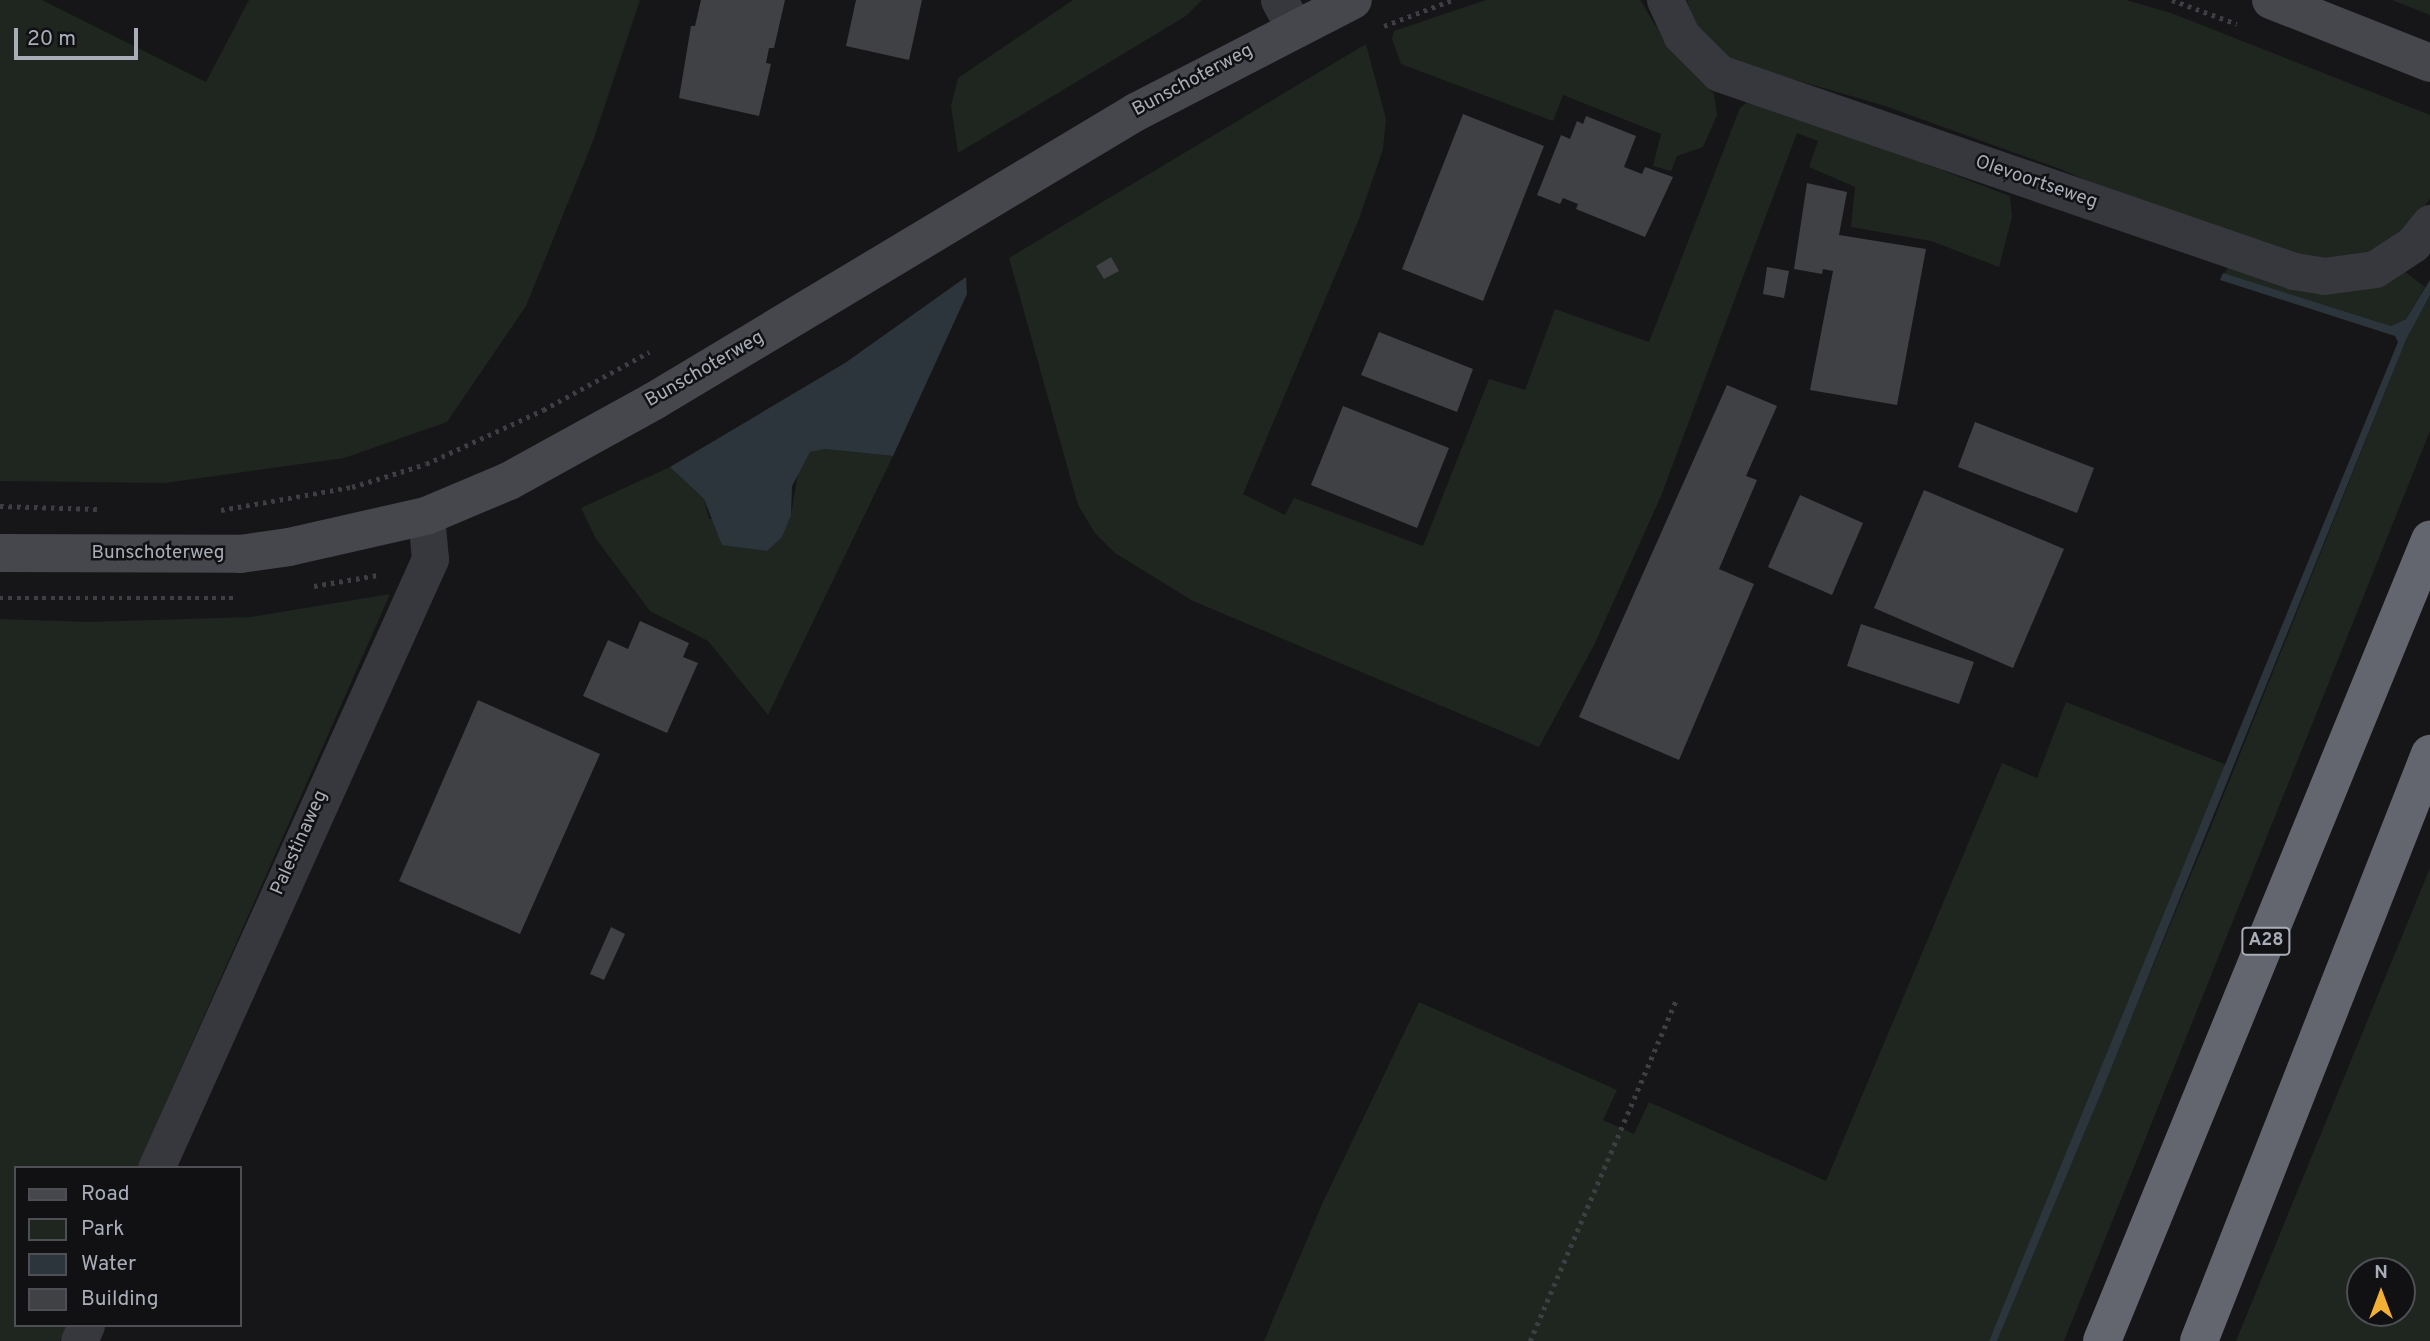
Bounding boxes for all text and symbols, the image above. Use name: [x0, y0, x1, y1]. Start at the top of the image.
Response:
scale bar: [18, 14, 142, 58]
text: 20 m: [27, 26, 76, 53]
street label: Bunschoterweg: [1129, 40, 1257, 122]
street label: Olevoortseweg: [1972, 151, 2100, 215]
street label: Bunschoterweg: [642, 327, 768, 413]
street label: Bunschoterweg: [91, 543, 225, 565]
street label: Palestinaweg: [267, 787, 333, 899]
road number: A28: [2240, 926, 2292, 956]
legend: [14, 1166, 242, 1327]
text: Road: [81, 1181, 130, 1208]
text: Park: [81, 1216, 124, 1243]
text: Water: [81, 1251, 136, 1278]
north arrow: [2346, 1257, 2416, 1327]
text: N: [2374, 1261, 2388, 1285]
text: Building: [81, 1286, 159, 1313]

